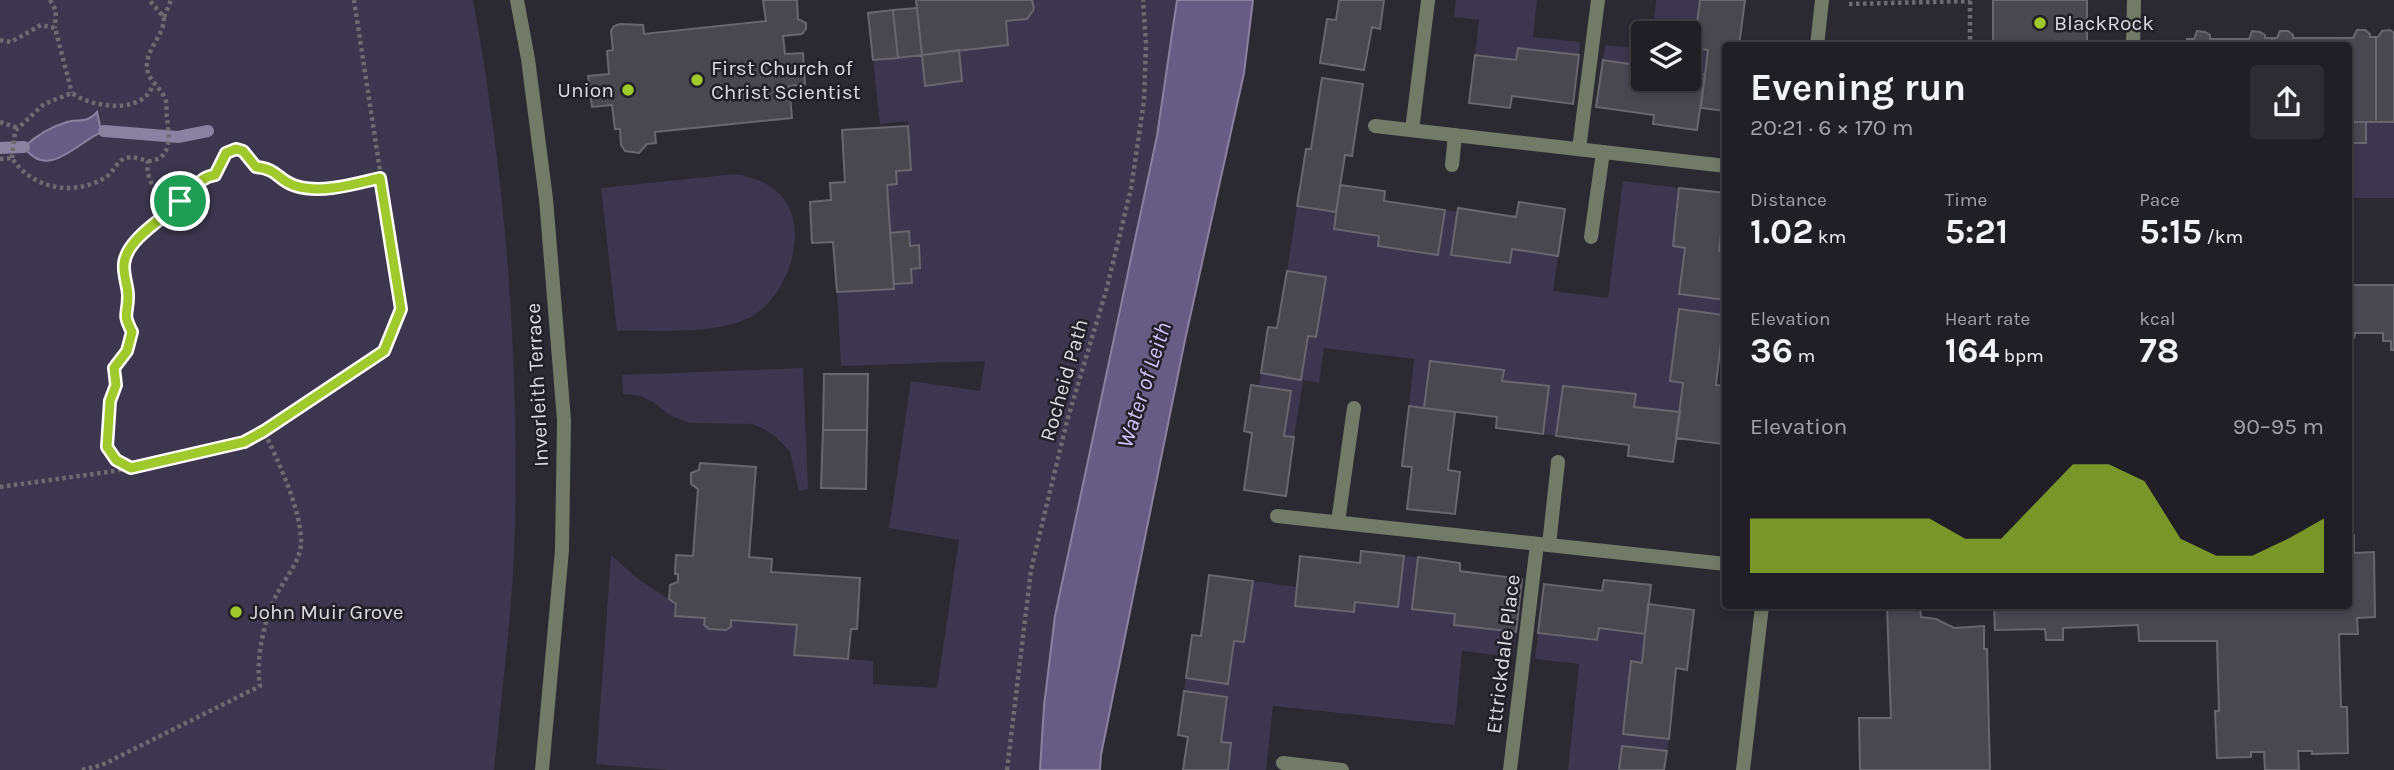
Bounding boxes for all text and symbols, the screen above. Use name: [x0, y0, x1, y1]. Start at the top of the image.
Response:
place label: BlackRock: [2054, 11, 2154, 35]
marker: BlackRock: [2032, 15, 2048, 31]
map controls: [1631, 21, 1701, 91]
button: layers: [1631, 21, 1701, 91]
place label: First Church of Christ Scientist: [711, 56, 861, 104]
text: Evening run: [1750, 65, 1966, 110]
button: share: [2250, 65, 2324, 139]
marker: First Church of Christ Scientist: [689, 72, 705, 88]
place label: Union: [557, 78, 614, 102]
marker: Union: [620, 82, 636, 98]
text: 20:21 · 6 × 170 m: [1750, 114, 1913, 141]
pin: [150, 171, 210, 231]
icon: arrive: [161, 182, 199, 220]
text: Distance: [1750, 189, 1827, 211]
text: Time: [1945, 189, 1987, 211]
text: Pace: [2139, 189, 2180, 211]
text: 1.02: [1750, 211, 1813, 252]
text: 5:21: [1945, 211, 2008, 252]
text: 5:15: [2139, 211, 2202, 252]
text: km: [1813, 226, 1846, 248]
text: /km: [2202, 226, 2243, 248]
street label: Inverleith Terrace: [521, 302, 553, 468]
text: Elevation: [1750, 308, 1830, 330]
text: Heart rate: [1945, 308, 2030, 330]
text: kcal: [2139, 308, 2176, 330]
street label: Rocheid Path: [1035, 316, 1093, 444]
water label: Water of Leith: [1111, 319, 1177, 451]
text: 36: [1750, 330, 1793, 371]
text: 164: [1945, 330, 1999, 371]
text: 78: [2139, 330, 2179, 371]
text: m: [1793, 345, 1815, 367]
text: bpm: [1999, 345, 2044, 367]
text: Elevation: [1750, 413, 1847, 440]
text: 90–95 m: [2233, 413, 2324, 440]
street label: Ettrickdale Place: [1481, 573, 1525, 735]
place label: John Muir Grove: [250, 600, 404, 624]
marker: John Muir Grove: [228, 604, 244, 620]

